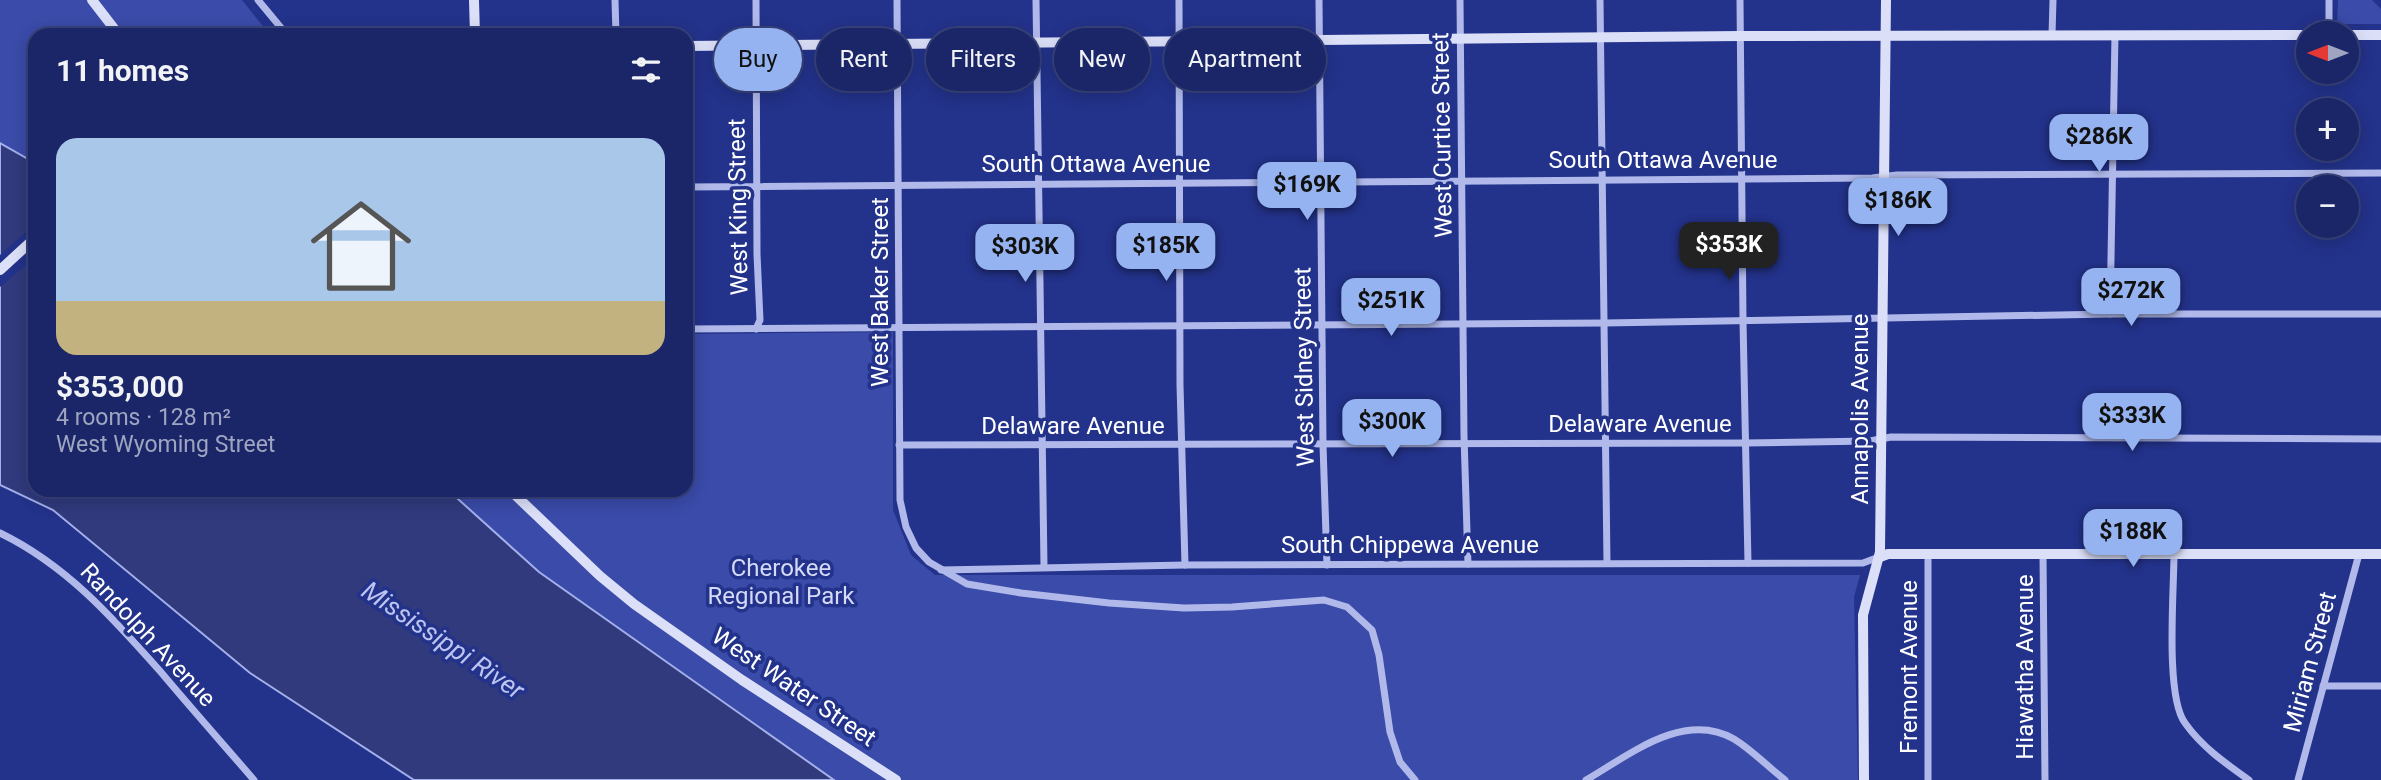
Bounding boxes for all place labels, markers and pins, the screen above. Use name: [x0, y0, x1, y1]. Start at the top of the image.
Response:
pin: $286K: [2050, 114, 2148, 174]
pin: $169K: [1258, 162, 1356, 222]
pin: $186K: [1849, 178, 1947, 238]
pin: $353K: [1680, 222, 1778, 282]
pin: $303K: [976, 224, 1074, 284]
pin: $185K: [1117, 224, 1215, 283]
pin: $272K: [2082, 268, 2180, 328]
pin: $251K: [1342, 278, 1440, 338]
pin: $333K: [2083, 393, 2181, 453]
pin: $300K: [1343, 400, 1441, 459]
pin: $188K: [2084, 510, 2182, 569]

